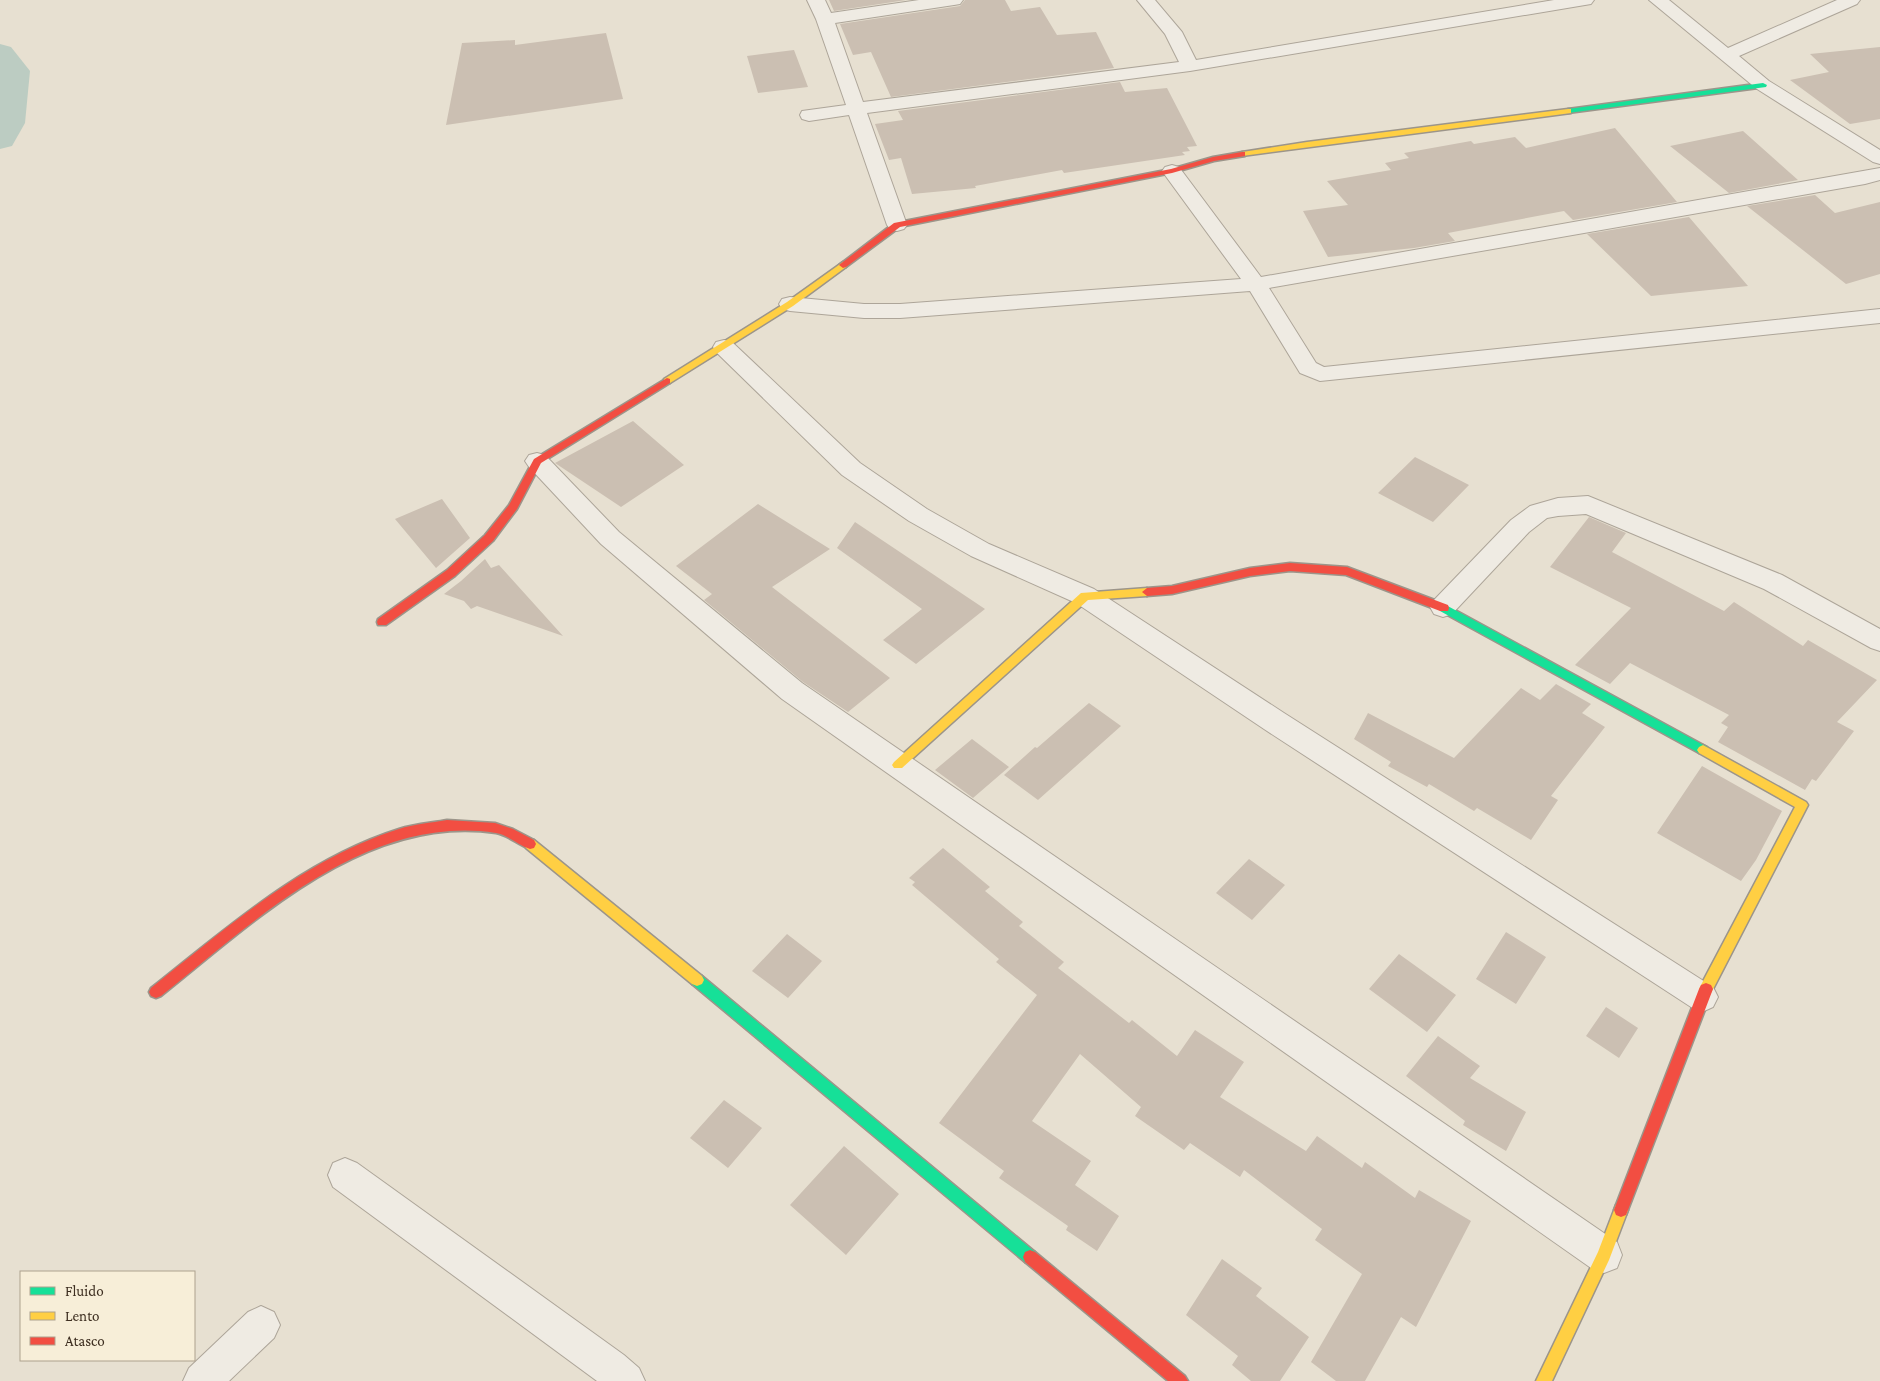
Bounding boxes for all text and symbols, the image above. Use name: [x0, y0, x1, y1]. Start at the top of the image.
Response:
legend: [20, 1271, 195, 1361]
text: Fluido: [65, 1283, 104, 1299]
text: Lento: [65, 1308, 99, 1324]
text: Atasco: [65, 1333, 105, 1349]

